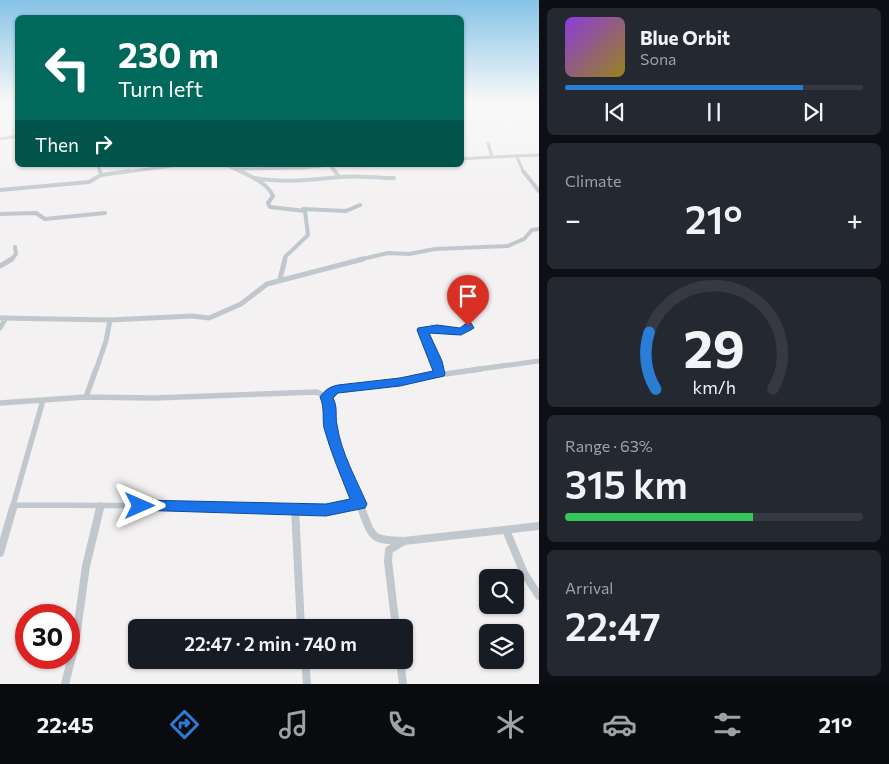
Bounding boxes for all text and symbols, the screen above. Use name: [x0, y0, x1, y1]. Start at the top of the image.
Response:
text: Blue Orbit: [640, 26, 730, 49]
text: 230 m: [118, 32, 219, 75]
icon: left: [35, 35, 100, 100]
text: Sona: [640, 49, 676, 68]
text: Turn left: [118, 75, 203, 102]
icon: previous: [601, 98, 629, 126]
icon: pause: [700, 98, 728, 126]
icon: next: [799, 98, 827, 126]
icon: right: [89, 130, 117, 158]
text: Then: [35, 133, 79, 156]
text: Climate: [565, 171, 621, 190]
text: 21°: [685, 195, 742, 242]
text: −: [565, 202, 581, 236]
text: +: [847, 202, 863, 236]
pin: [447, 275, 489, 326]
icon: arrive: [454, 282, 482, 310]
text: 29: [683, 315, 745, 379]
text: km/h: [692, 376, 736, 398]
text: Range · 63%: [565, 436, 653, 455]
text: 315 km: [565, 460, 688, 507]
position arrow: [113, 479, 165, 531]
map controls: [479, 569, 524, 669]
button: search: [479, 569, 524, 614]
text: Arrival: [565, 578, 613, 597]
text: 22:47: [565, 602, 661, 649]
speed limit sign: 30: [15, 604, 80, 669]
button: layers: [479, 624, 524, 669]
text: 22:47 · 2 min · 740 m: [184, 632, 357, 655]
icon: directions: [167, 707, 202, 742]
icon: music: [276, 707, 311, 742]
icon: phone: [384, 707, 419, 742]
icon: climate: [493, 707, 528, 742]
icon: car: [602, 707, 637, 742]
icon: filters: [710, 707, 745, 742]
text: 22:45: [37, 711, 94, 738]
text: 21°: [819, 711, 852, 738]

